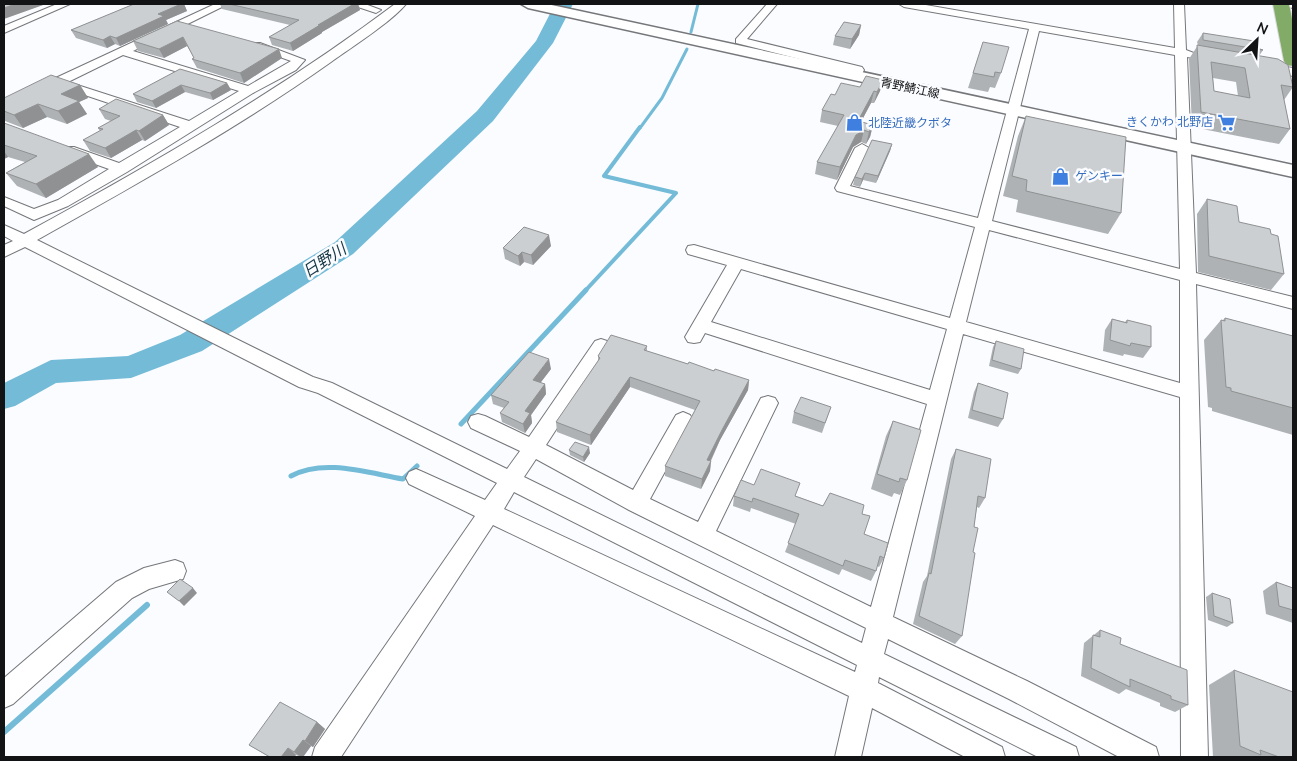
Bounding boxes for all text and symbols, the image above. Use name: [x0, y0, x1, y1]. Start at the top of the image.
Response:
north arrow: [1232, 15, 1282, 65]
text: N: [1254, 18, 1271, 39]
street label: 青野鯖江線: [879, 74, 941, 102]
supermarket icon: きくかわ 北野店: [1217, 112, 1237, 132]
shop icon: 北陸近畿クボタ: [844, 113, 864, 133]
place label: きくかわ 北野店: [1126, 114, 1213, 130]
place label: 北陸近畿クボタ: [868, 115, 952, 131]
shop icon: ゲンキー: [1051, 166, 1071, 186]
place label: ゲンキー: [1075, 168, 1123, 184]
water label: 日野川: [298, 237, 352, 283]

